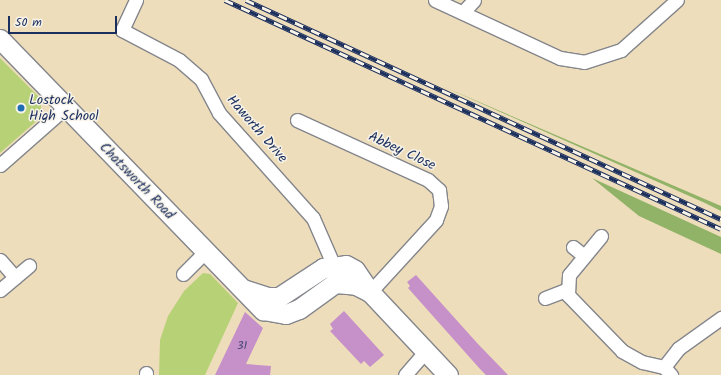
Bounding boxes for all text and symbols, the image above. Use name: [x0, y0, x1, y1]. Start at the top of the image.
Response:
scale bar: [10, 8, 119, 34]
text: 50 m: [15, 13, 42, 32]
place label: Lostock High School: [29, 92, 99, 124]
street label: Haworth Drive: [223, 92, 291, 166]
marker: Lostock High School: [16, 103, 26, 113]
street label: Abbey Close: [366, 128, 438, 174]
street label: Chatsworth Road: [96, 139, 178, 223]
house number: 31: [237, 339, 247, 353]

